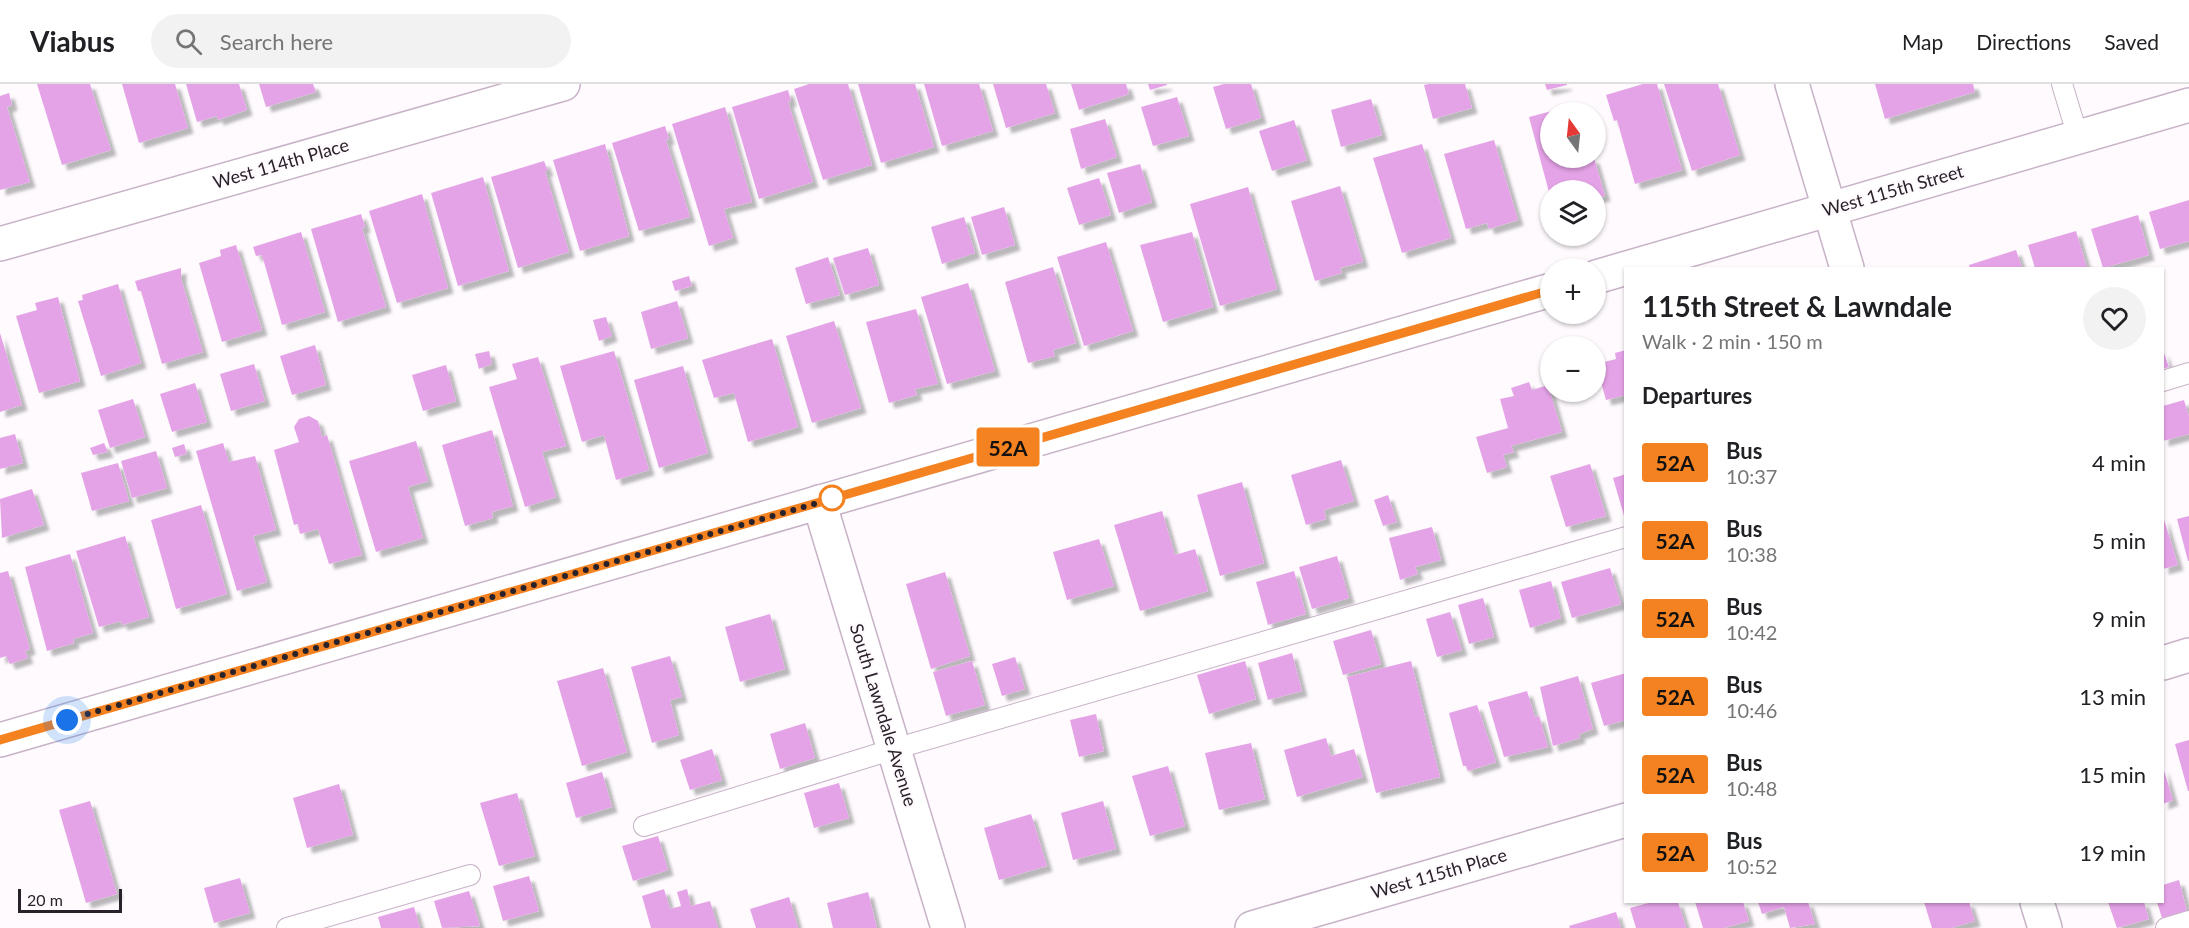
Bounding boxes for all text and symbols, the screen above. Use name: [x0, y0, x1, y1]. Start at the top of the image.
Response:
search box: [151, 14, 571, 68]
text: Viabus: [30, 24, 115, 58]
icon: search: [172, 25, 205, 58]
text: Search here: [220, 28, 333, 55]
text: Map: [1902, 29, 1943, 54]
text: Directions: [1976, 29, 2071, 54]
text: Saved: [2104, 29, 2159, 54]
north arrow: [1540, 102, 1606, 168]
map controls: [1540, 102, 1606, 402]
street label: West 114th Place: [210, 133, 351, 193]
street label: West 115th Street: [1820, 159, 1966, 221]
button: layers: [1540, 180, 1606, 246]
button: +: [1540, 258, 1606, 324]
button: heart: [2083, 287, 2146, 350]
text: 115th Street & Lawndale: [1642, 289, 1952, 323]
text: Walk · 2 min · 150 m: [1642, 329, 1823, 353]
button: −: [1540, 336, 1606, 402]
text: Departures: [1642, 382, 1752, 409]
line badge: 52A: [974, 428, 1042, 466]
text: 52A: [989, 435, 1027, 460]
text: Bus: [1726, 437, 1762, 464]
text: 4 min: [2092, 449, 2146, 476]
text: 52A: [1656, 450, 1694, 475]
text: 10:37: [1726, 464, 1777, 488]
unlabelled marker: [819, 485, 845, 511]
text: Bus: [1726, 515, 1762, 542]
text: 5 min: [2092, 527, 2146, 554]
text: 52A: [1656, 528, 1694, 553]
text: 10:38: [1726, 542, 1777, 566]
text: Bus: [1726, 593, 1762, 620]
text: 9 min: [2092, 605, 2146, 632]
text: 52A: [1656, 606, 1694, 631]
text: 10:42: [1726, 620, 1777, 644]
street label: South Lawndale Avenue: [846, 621, 922, 809]
text: Bus: [1726, 671, 1762, 698]
text: 13 min: [2079, 683, 2146, 710]
text: 52A: [1656, 684, 1694, 709]
text: 10:46: [1726, 698, 1777, 722]
your location: [52, 705, 82, 735]
text: Bus: [1726, 749, 1762, 776]
text: 15 min: [2079, 761, 2146, 788]
text: 52A: [1656, 762, 1694, 787]
text: 10:48: [1726, 776, 1777, 800]
text: Bus: [1726, 827, 1762, 854]
text: 19 min: [2079, 839, 2146, 866]
text: 52A: [1656, 840, 1694, 865]
street label: West 115th Place: [1368, 843, 1509, 903]
text: 10:52: [1726, 854, 1777, 878]
scale bar: [18, 886, 122, 914]
text: 20 m: [27, 890, 63, 909]

